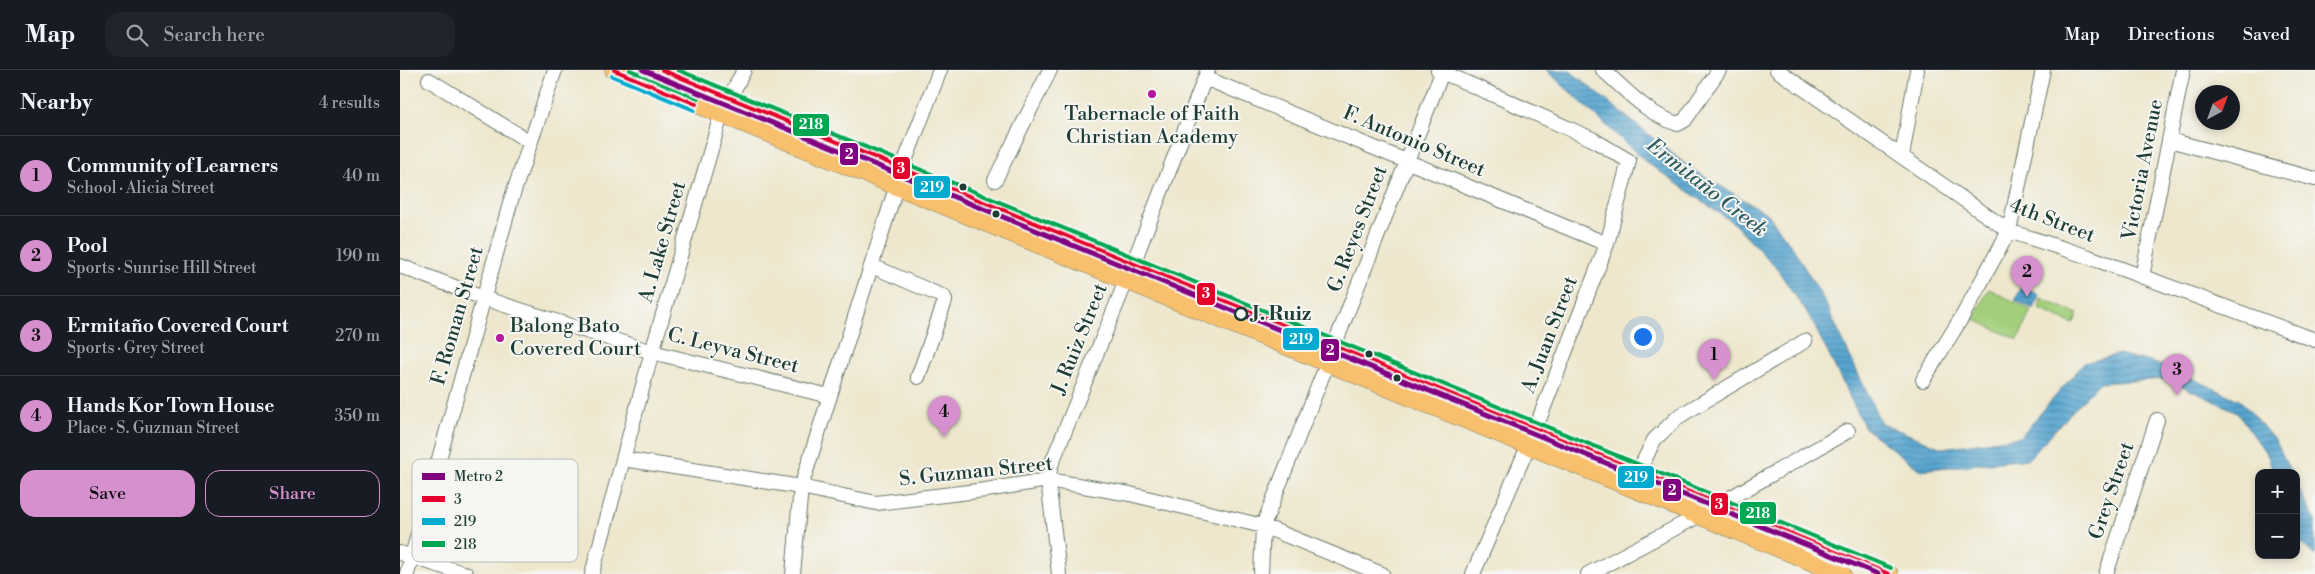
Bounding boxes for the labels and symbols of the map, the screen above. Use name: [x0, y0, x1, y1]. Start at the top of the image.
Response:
north arrow: [2195, 85, 2240, 130]
marker: Tabernacle of Faith Christian Academy: [1146, 88, 1158, 100]
street label: Victoria Avenue: [2117, 97, 2169, 244]
street label: F. Antonio Street: [1339, 101, 1489, 183]
place label: Tabernacle of Faith Christian Academy: [1064, 102, 1240, 150]
line badge: 218: [792, 113, 830, 137]
text: 218: [799, 116, 823, 134]
water label: Ermitaño Creek: [1641, 132, 1772, 243]
line badge: 2: [839, 142, 859, 166]
text: 2: [845, 146, 854, 164]
line badge: 3: [892, 156, 911, 180]
text: 3: [897, 160, 905, 178]
street label: G. Reyes Street: [1322, 162, 1394, 296]
line badge: 219: [913, 175, 951, 199]
street label: A. Lake Street: [633, 178, 692, 307]
text: 219: [920, 179, 944, 197]
unlabelled marker: [958, 182, 968, 192]
street label: 4th Street: [2006, 193, 2098, 249]
unlabelled marker: [991, 209, 1001, 219]
street label: F. Roman Street: [426, 244, 490, 388]
pin: 2: [2011, 256, 2043, 297]
street label: A. Juan Street: [1516, 273, 1584, 398]
street label: J. Ruiz Street: [1046, 280, 1114, 399]
line badge: 3: [1196, 282, 1216, 306]
text: 3: [1202, 285, 1210, 303]
place label: J. Ruiz: [1249, 302, 1311, 327]
marker: J. Ruiz: [1234, 307, 1248, 321]
place label: Balong Bato Covered Court: [509, 314, 641, 362]
street label: C. Leyva Street: [665, 323, 801, 379]
your location: [1630, 324, 1656, 350]
line badge: 219: [1282, 327, 1320, 351]
text: 219: [1289, 331, 1313, 349]
marker: Balong Bato Covered Court: [494, 332, 506, 344]
line badge: 2: [1320, 338, 1340, 362]
pin: 1: [1698, 339, 1730, 380]
text: 2: [1326, 342, 1335, 360]
unlabelled marker: [1364, 349, 1374, 359]
pin: 3: [2161, 354, 2193, 395]
unlabelled marker: [1392, 373, 1402, 383]
pin: 4: [928, 396, 960, 437]
street label: Grey Street: [2084, 439, 2140, 543]
street label: S. Guzman Street: [898, 452, 1054, 492]
legend: [412, 459, 578, 562]
line badge: 219: [1617, 465, 1655, 489]
text: Metro 2: [454, 468, 503, 486]
text: 219: [1624, 469, 1648, 487]
line badge: 2: [1662, 478, 1682, 502]
text: 2: [1668, 482, 1677, 500]
text: 3: [454, 491, 462, 509]
line badge: 3: [1710, 492, 1729, 516]
text: 3: [1715, 496, 1723, 514]
line badge: 218: [1739, 501, 1777, 525]
text: 218: [1746, 505, 1770, 523]
text: 219: [454, 513, 476, 531]
text: 218: [454, 536, 476, 554]

